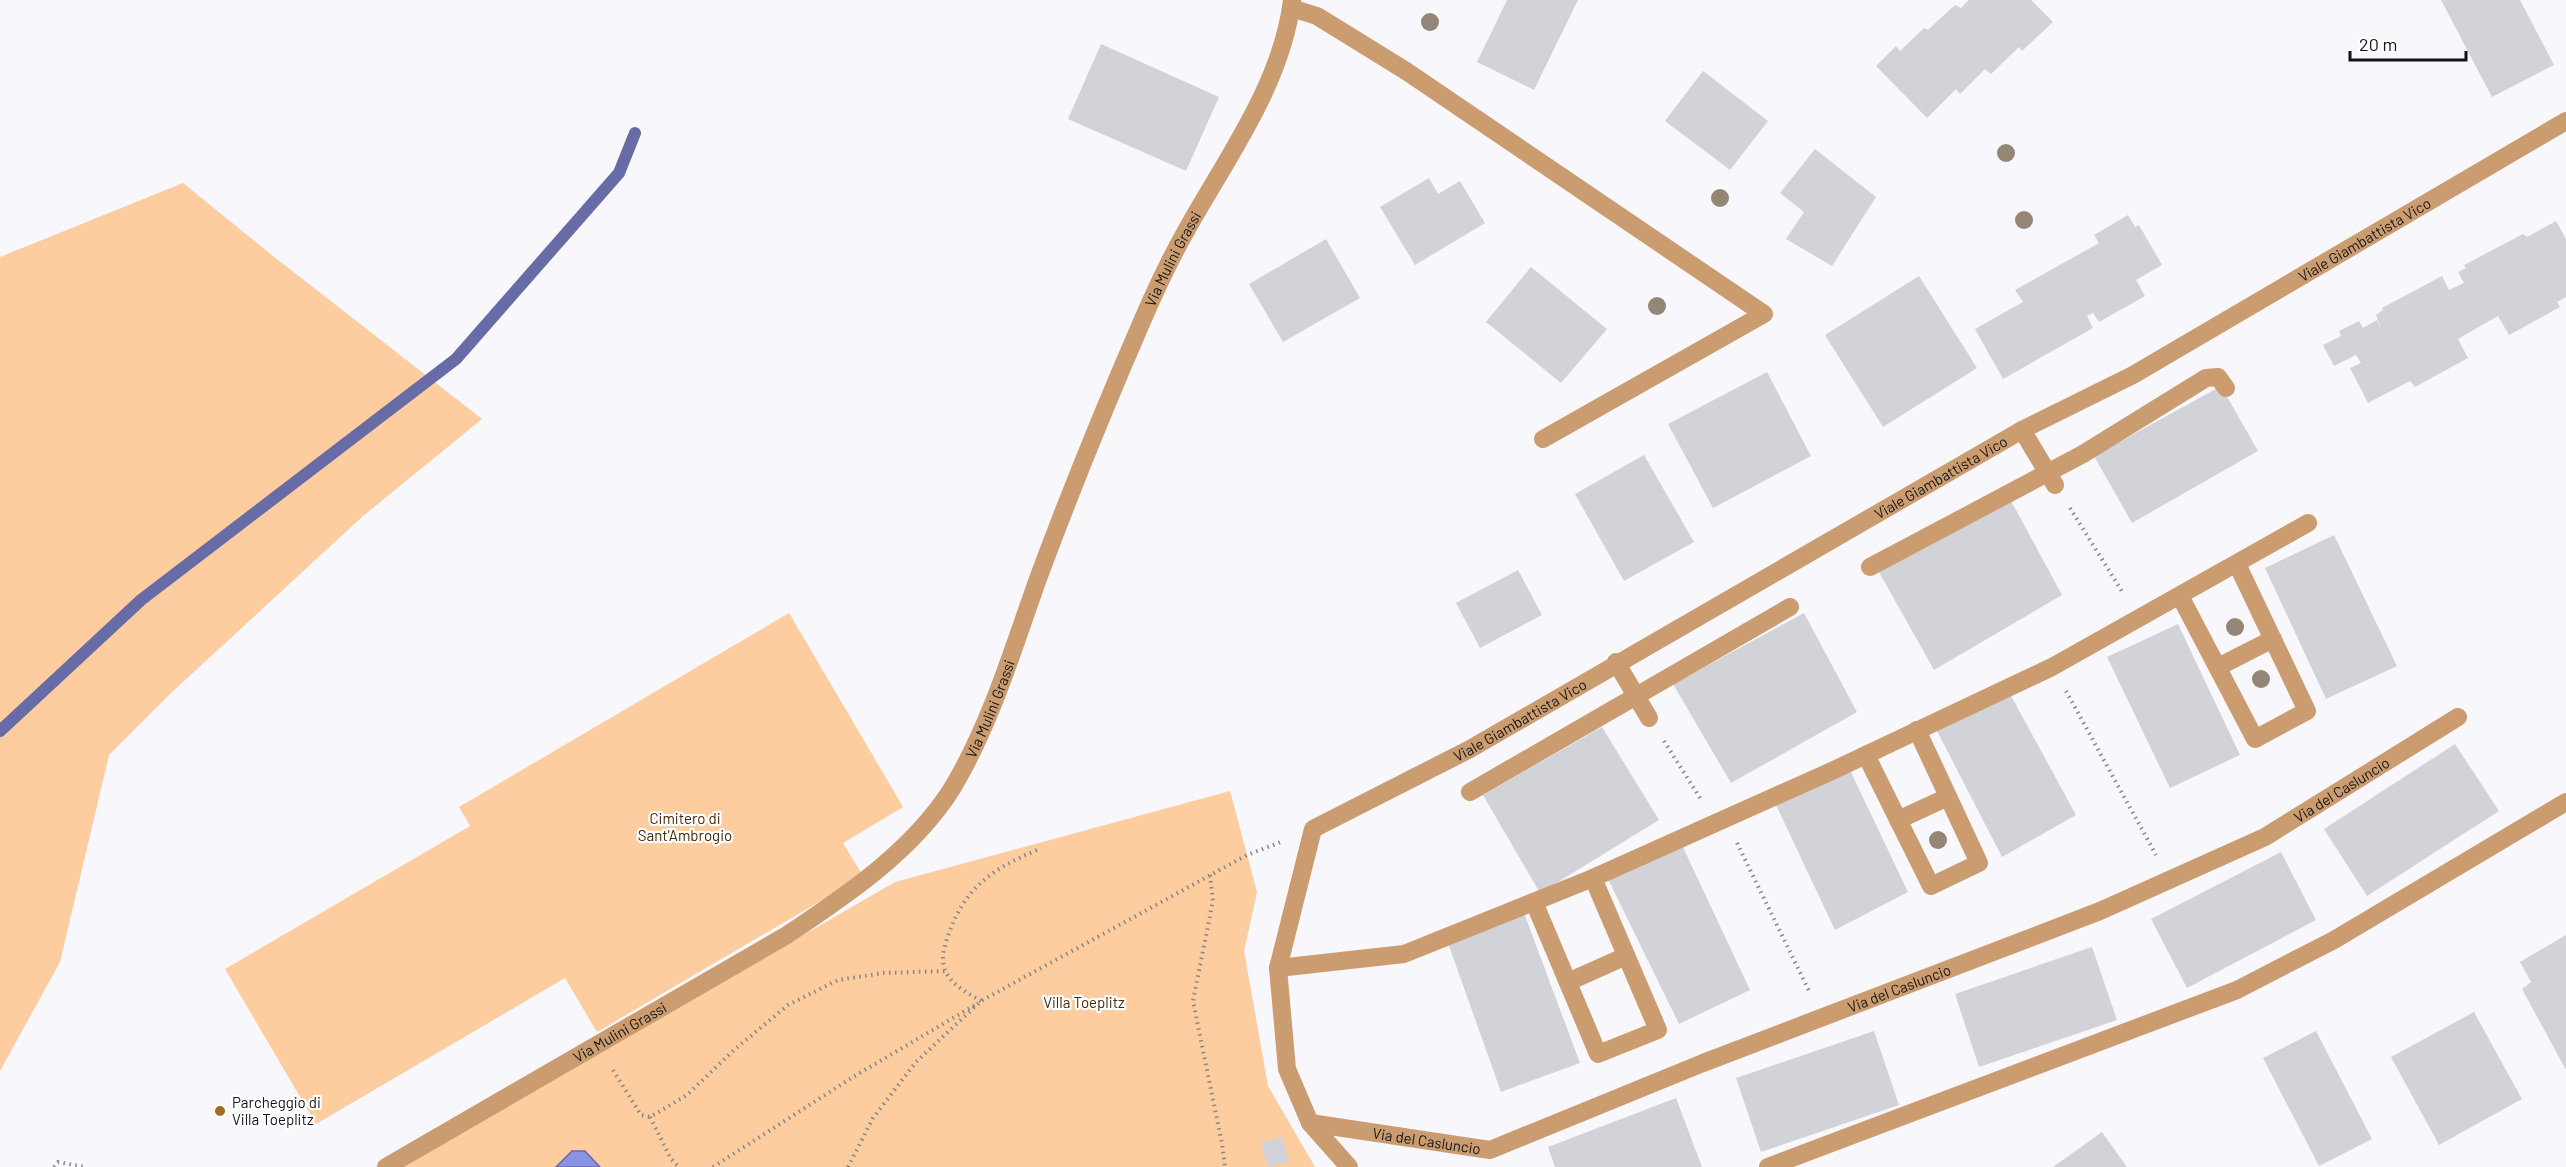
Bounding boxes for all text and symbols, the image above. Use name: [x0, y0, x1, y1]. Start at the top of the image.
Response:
scale bar: [2350, 24, 2466, 62]
text: 20 m: [2359, 33, 2397, 55]
street label: Viale Giambattista Vico: [2295, 193, 2434, 285]
street label: Via Mulini Grassi: [1141, 208, 1204, 309]
street label: Viale Giambattista Vico: [1871, 432, 2010, 522]
street label: Via Mulini Grassi: [961, 657, 1018, 761]
street label: Viale Giambattista Vico: [1450, 675, 1589, 765]
street label: Via del Casluncio: [2290, 753, 2393, 826]
park label: Cimitero di Sant'Ambrogio: [638, 809, 732, 844]
street label: Via del Casluncio: [1845, 960, 1953, 1016]
park label: Villa Toeplitz: [1043, 993, 1125, 1011]
street label: Via Mulini Grassi: [570, 998, 670, 1066]
place label: Parcheggio di Villa Toeplitz: [232, 1093, 321, 1128]
marker: Parcheggio di Villa Toeplitz: [213, 1104, 227, 1118]
street label: Via del Casluncio: [1371, 1124, 1482, 1158]

